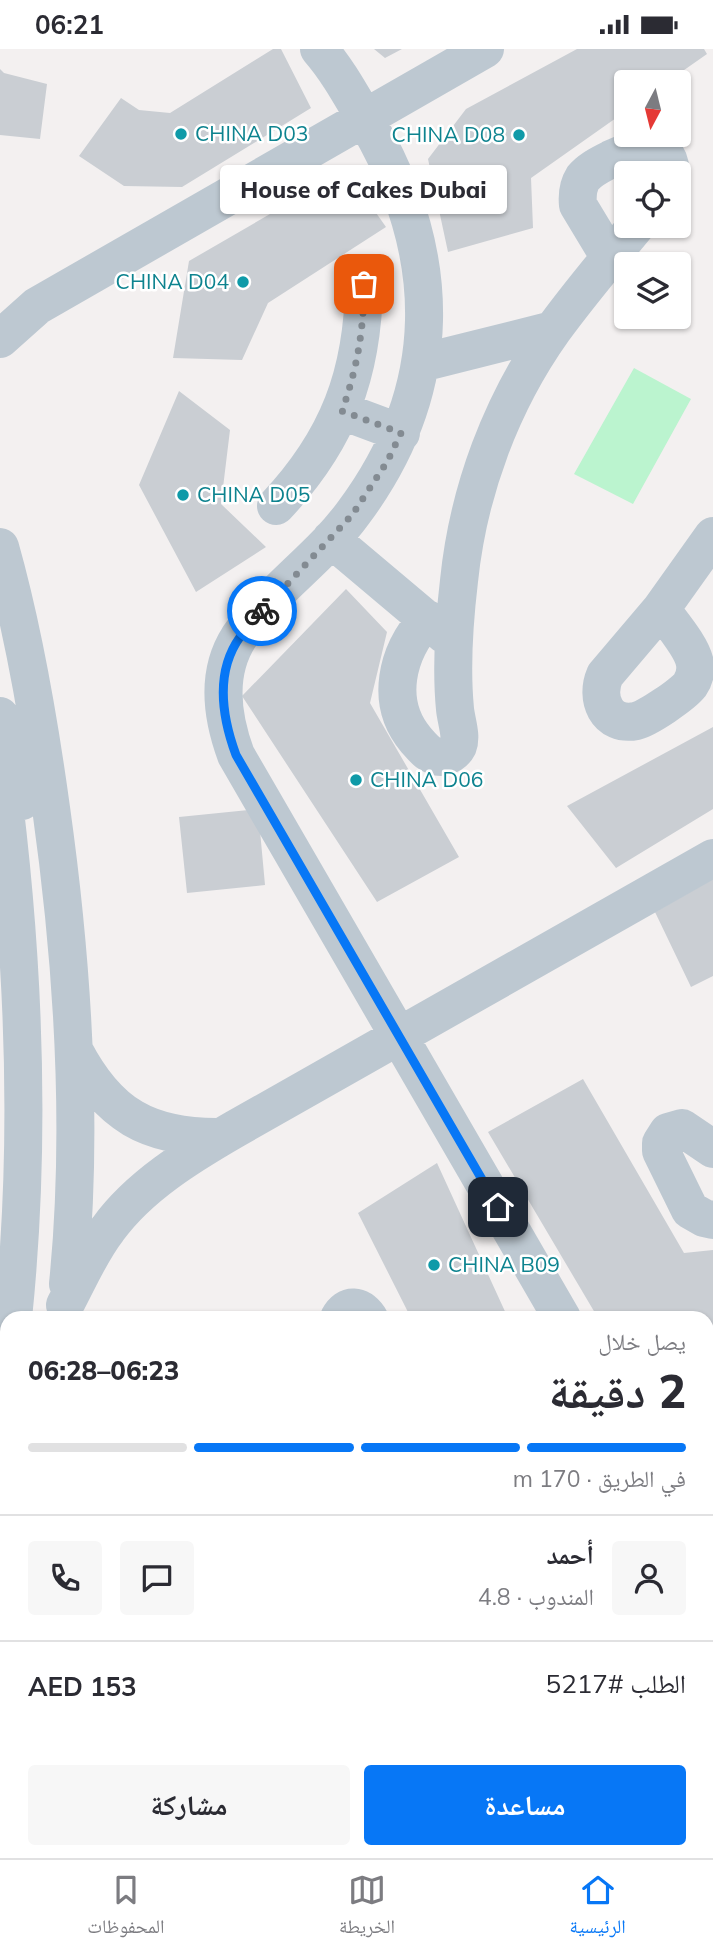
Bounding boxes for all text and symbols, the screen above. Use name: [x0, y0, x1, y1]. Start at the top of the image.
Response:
text: 06:21: [35, 8, 104, 41]
north arrow: [614, 70, 691, 147]
map controls: [614, 70, 691, 329]
place label: CHINA D03: [195, 120, 308, 146]
place label: CHINA D08: [392, 121, 505, 147]
marker: CHINA D03: [173, 126, 189, 142]
marker: CHINA D08: [511, 127, 527, 143]
button: locate: [614, 161, 691, 238]
callout: House of Cakes Dubai: [220, 165, 508, 214]
text: House of Cakes Dubai: [240, 175, 487, 204]
button: layers: [614, 252, 691, 329]
pin: [334, 254, 394, 314]
icon: bag: [345, 265, 383, 303]
place label: CHINA D04: [116, 268, 229, 294]
marker: CHINA D04: [235, 274, 251, 290]
place label: CHINA D05: [197, 481, 310, 507]
marker: CHINA D05: [175, 487, 191, 503]
courier: [227, 576, 297, 646]
icon: bike: [243, 592, 281, 630]
place label: CHINA D06: [370, 766, 483, 792]
marker: CHINA D06: [348, 772, 364, 788]
pin: [468, 1177, 528, 1237]
icon: home: [479, 1188, 517, 1226]
place label: CHINA B09: [448, 1251, 560, 1277]
marker: CHINA B09: [426, 1257, 442, 1273]
text: يصل خلال: [598, 1327, 686, 1356]
text: 06:23–06:28: [28, 1354, 179, 1387]
text: 2 دقيقة: [549, 1362, 686, 1420]
text: في الطريق · 170 m: [513, 1464, 686, 1493]
text: أحمد: [546, 1538, 594, 1571]
button: phone: [28, 1541, 102, 1615]
button: chat: [120, 1541, 194, 1615]
button: person: [612, 1541, 686, 1615]
text: المندوب · 4.8: [478, 1582, 594, 1611]
text: الطلب #5217: [546, 1667, 686, 1700]
text: AED 153: [28, 1670, 137, 1703]
button: مشاركة: [28, 1765, 350, 1845]
button: مساعدة: [364, 1765, 686, 1845]
tab: المحفوظات: [87, 1871, 165, 1945]
tab: الخريطة: [339, 1871, 395, 1945]
tab: الرئيسية: [569, 1871, 626, 1945]

